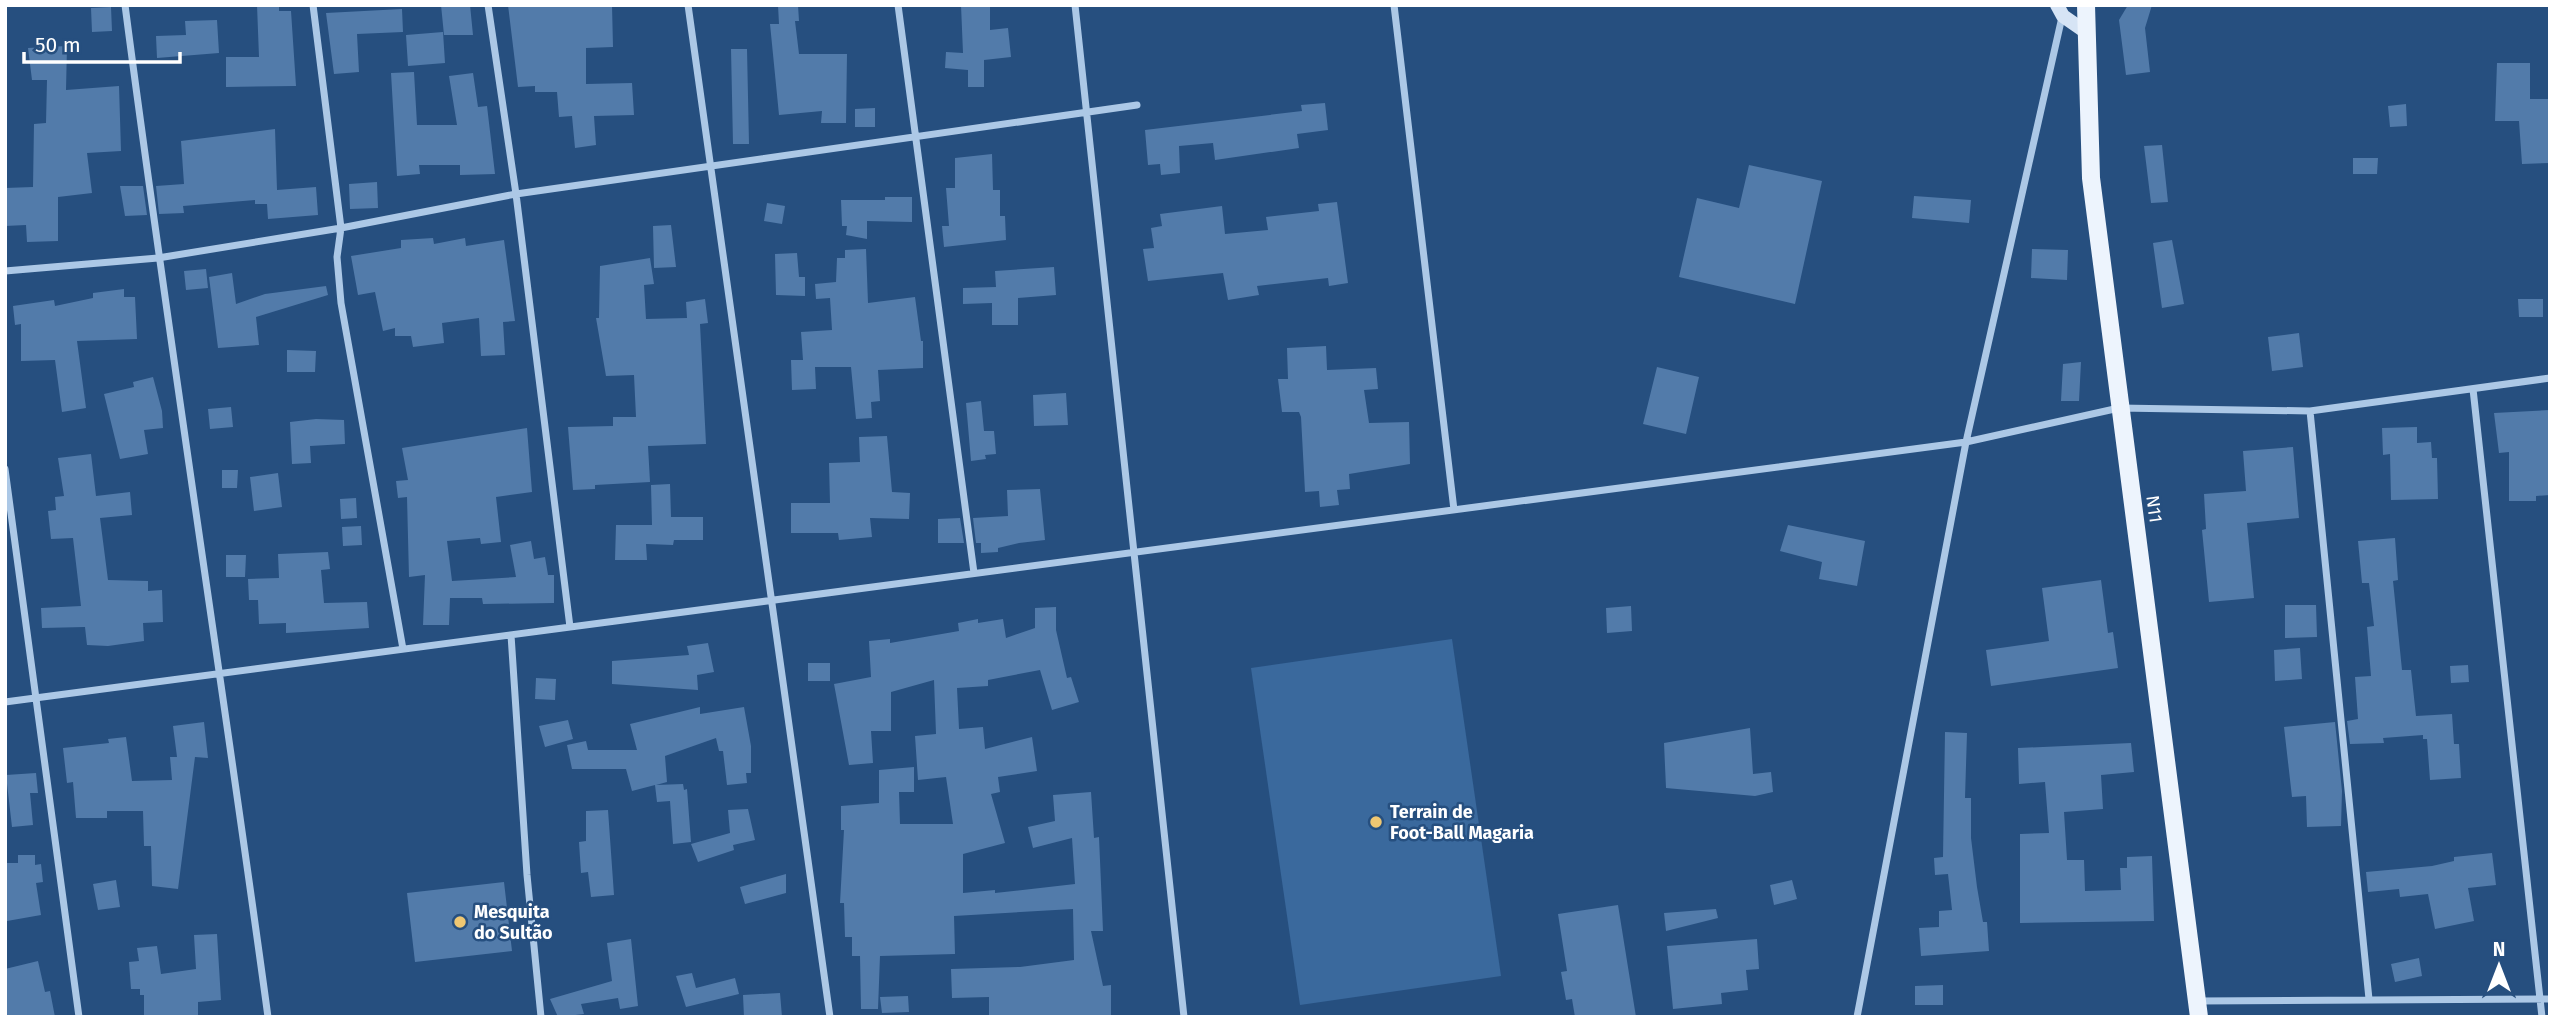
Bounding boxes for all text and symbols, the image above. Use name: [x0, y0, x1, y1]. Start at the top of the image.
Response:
scale bar: [24, 21, 180, 65]
text: 50 m: [35, 32, 81, 58]
street label: N11: [2141, 494, 2167, 524]
place label: Terrain de Foot-Ball Magaria: [1390, 801, 1534, 844]
marker: Terrain de Foot-Ball Magaria: [1368, 814, 1384, 830]
place label: Mesquita do Sultão: [474, 901, 553, 944]
marker: Mesquita do Sultão: [452, 914, 468, 930]
north arrow: [2464, 931, 2534, 1001]
text: N: [2493, 938, 2505, 961]

